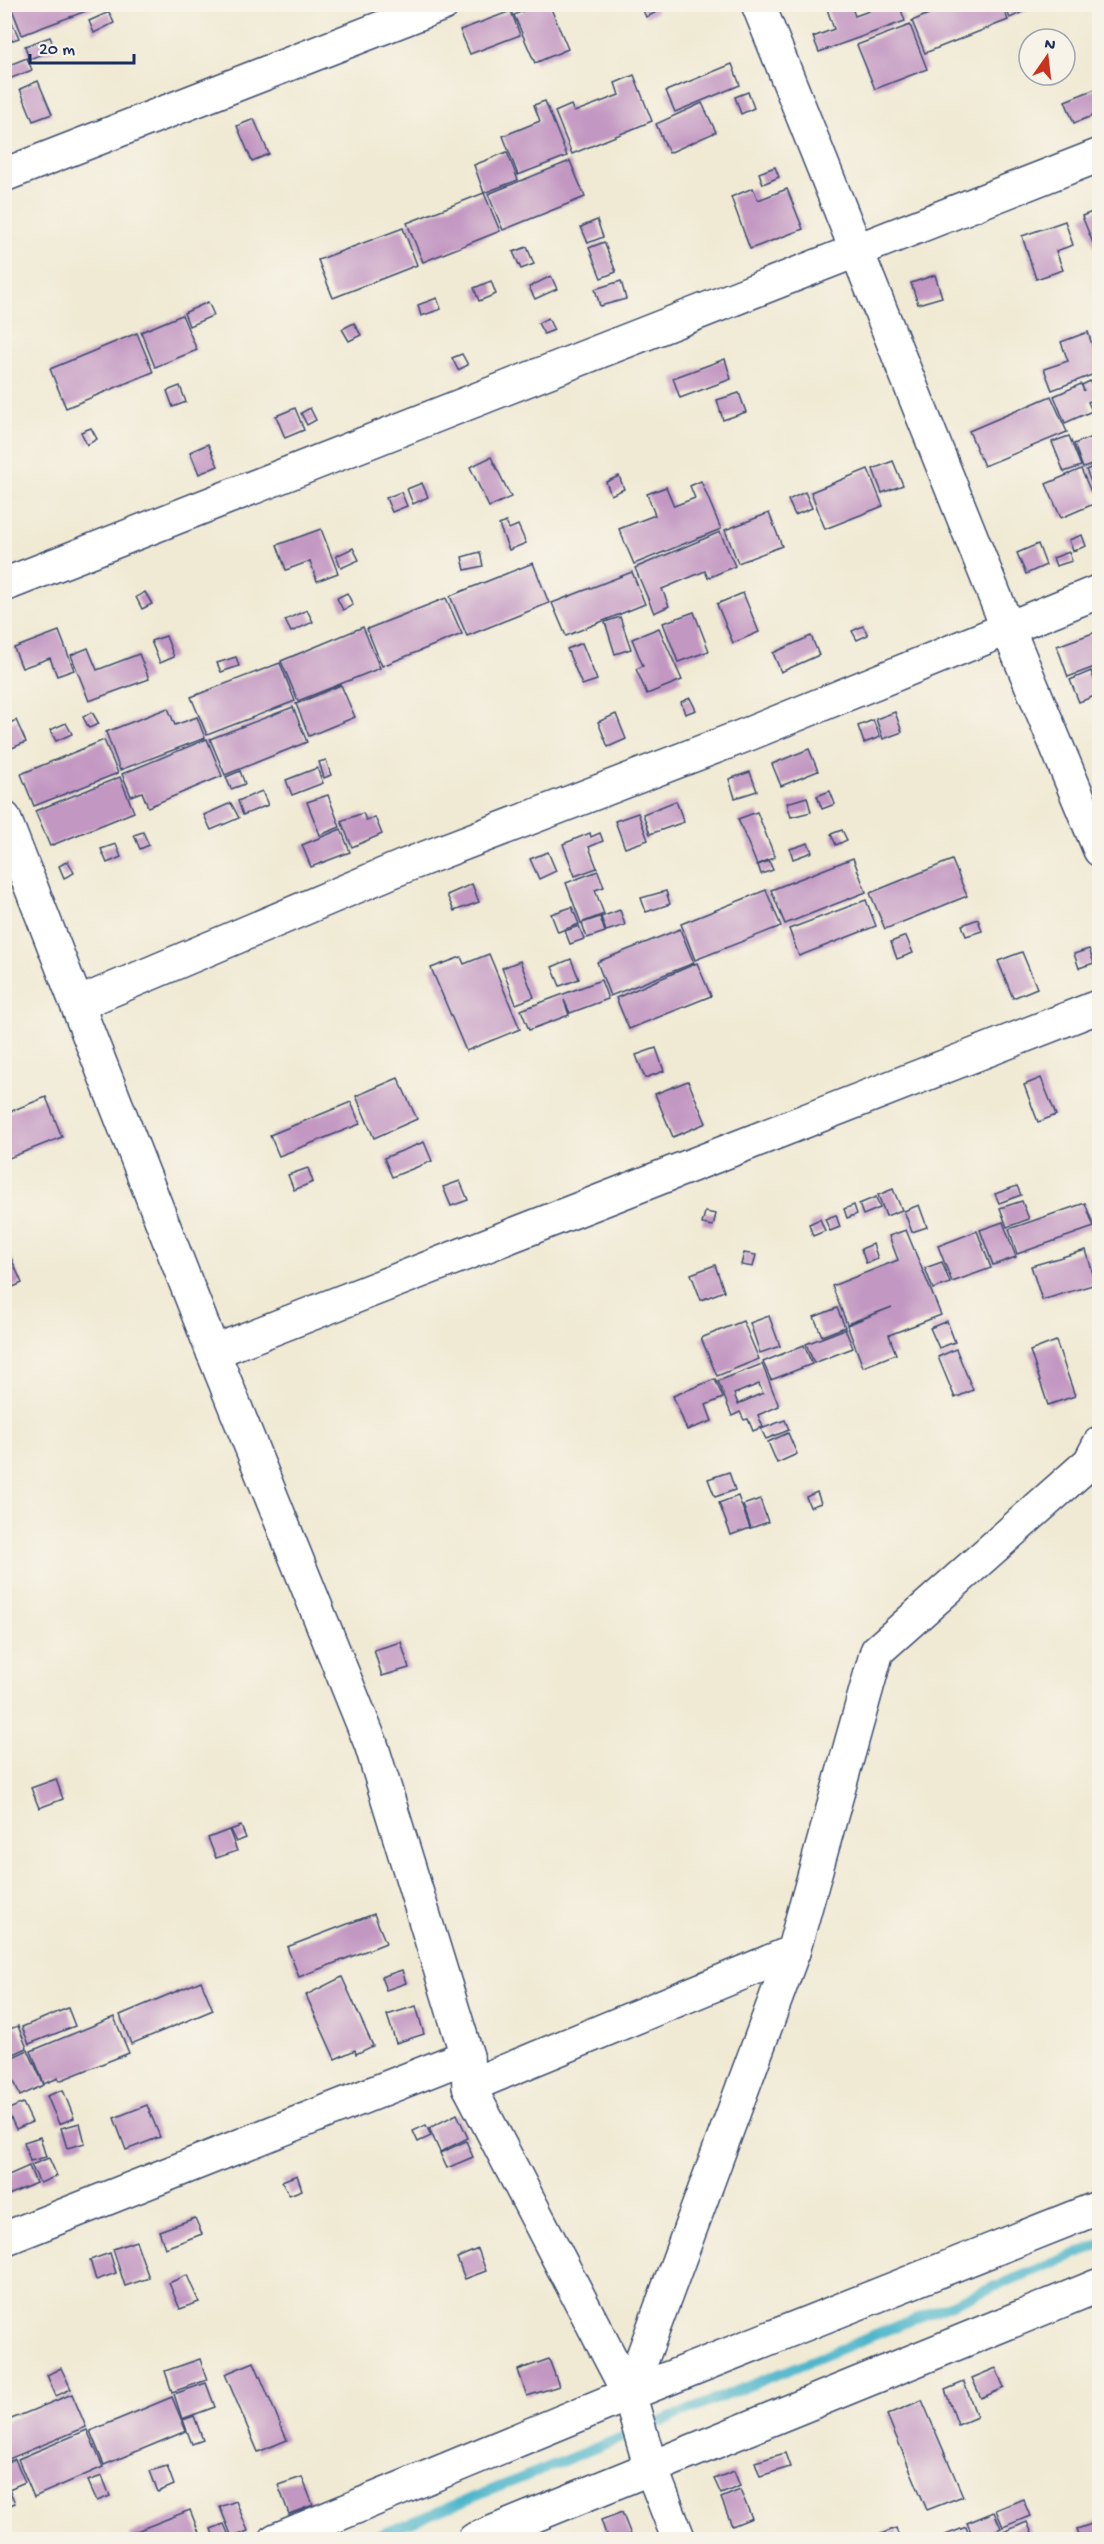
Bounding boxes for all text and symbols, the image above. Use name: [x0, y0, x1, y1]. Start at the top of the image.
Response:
scale bar: [30, 27, 134, 65]
north arrow: [1017, 27, 1077, 87]
text: N: [1042, 35, 1058, 56]
text: 20 m: [39, 40, 75, 61]

